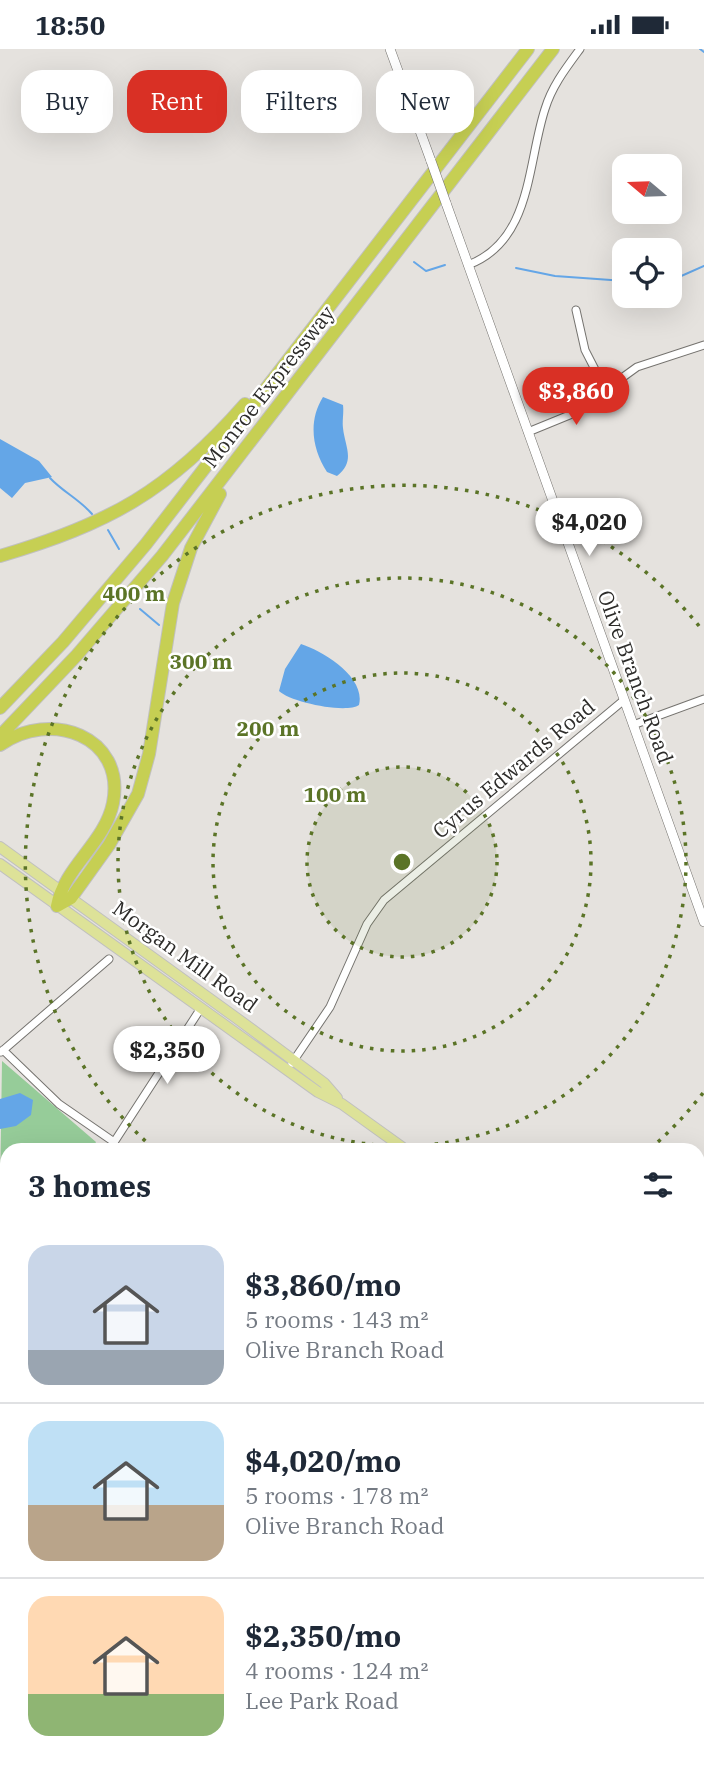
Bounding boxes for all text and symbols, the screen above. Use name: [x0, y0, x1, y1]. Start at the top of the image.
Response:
text: 18:50: [35, 8, 105, 42]
chip: Buy: [21, 70, 113, 133]
chip: Rent: [127, 70, 227, 133]
chip: Filters: [241, 70, 362, 133]
chip: New: [376, 70, 474, 133]
north arrow: [612, 154, 682, 224]
map controls: [612, 154, 682, 308]
button: locate: [612, 238, 682, 308]
street label: Monroe Expressway: [196, 299, 341, 473]
pin: $3,860: [519, 367, 633, 427]
text: $3,860: [538, 375, 614, 405]
pin: $4,020: [532, 498, 646, 558]
text: $4,020: [551, 506, 627, 536]
text: 400 m: [102, 579, 166, 607]
street label: Olive Branch Road: [592, 586, 680, 767]
text: 300 m: [169, 647, 233, 675]
street label: Cyrus Edwards Road: [426, 692, 601, 844]
text: 200 m: [236, 714, 300, 742]
text: 100 m: [303, 780, 367, 808]
centre of rings: [390, 850, 414, 874]
street label: Morgan Mill Road: [107, 894, 264, 1019]
pin: $2,350: [110, 1027, 224, 1086]
text: $2,350: [129, 1034, 205, 1064]
text: 3 homes: [28, 1166, 151, 1205]
icon: filters: [639, 1166, 677, 1204]
text: $3,860/mo: [245, 1265, 401, 1304]
icon: home: [84, 1273, 168, 1357]
text: 5 rooms · 143 m²: [245, 1304, 428, 1334]
text: Olive Branch Road: [245, 1334, 445, 1364]
text: $4,020/mo: [245, 1441, 401, 1480]
icon: home: [84, 1449, 168, 1533]
text: 5 rooms · 178 m²: [245, 1480, 428, 1510]
text: Olive Branch Road: [245, 1510, 445, 1540]
text: $2,350/mo: [245, 1616, 401, 1655]
icon: home: [84, 1624, 168, 1708]
text: 4 rooms · 124 m²: [245, 1655, 428, 1685]
text: Lee Park Road: [245, 1685, 399, 1715]

